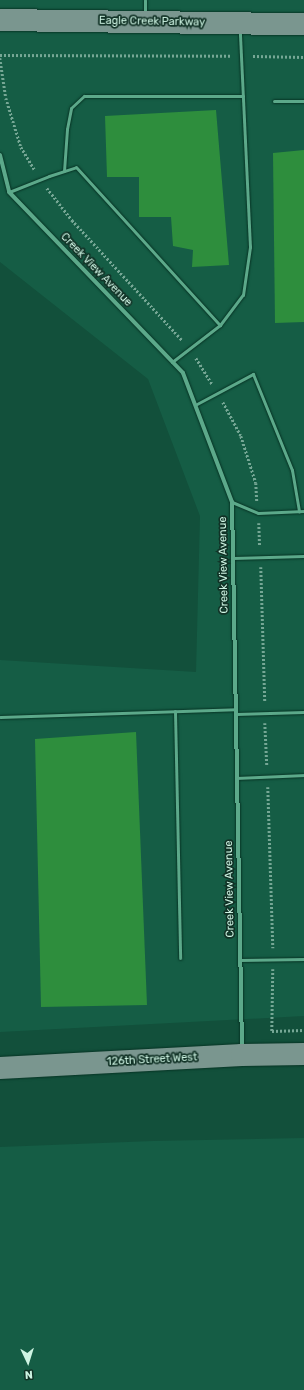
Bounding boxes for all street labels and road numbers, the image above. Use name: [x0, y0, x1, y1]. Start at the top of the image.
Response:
street label: Eagle Creek Parkway: [99, 14, 205, 30]
street label: Creek View Avenue: [57, 230, 135, 310]
street label: Creek View Avenue: [217, 516, 231, 614]
street label: Creek View Avenue: [223, 840, 237, 938]
street label: 126th Street West: [106, 1051, 198, 1069]

